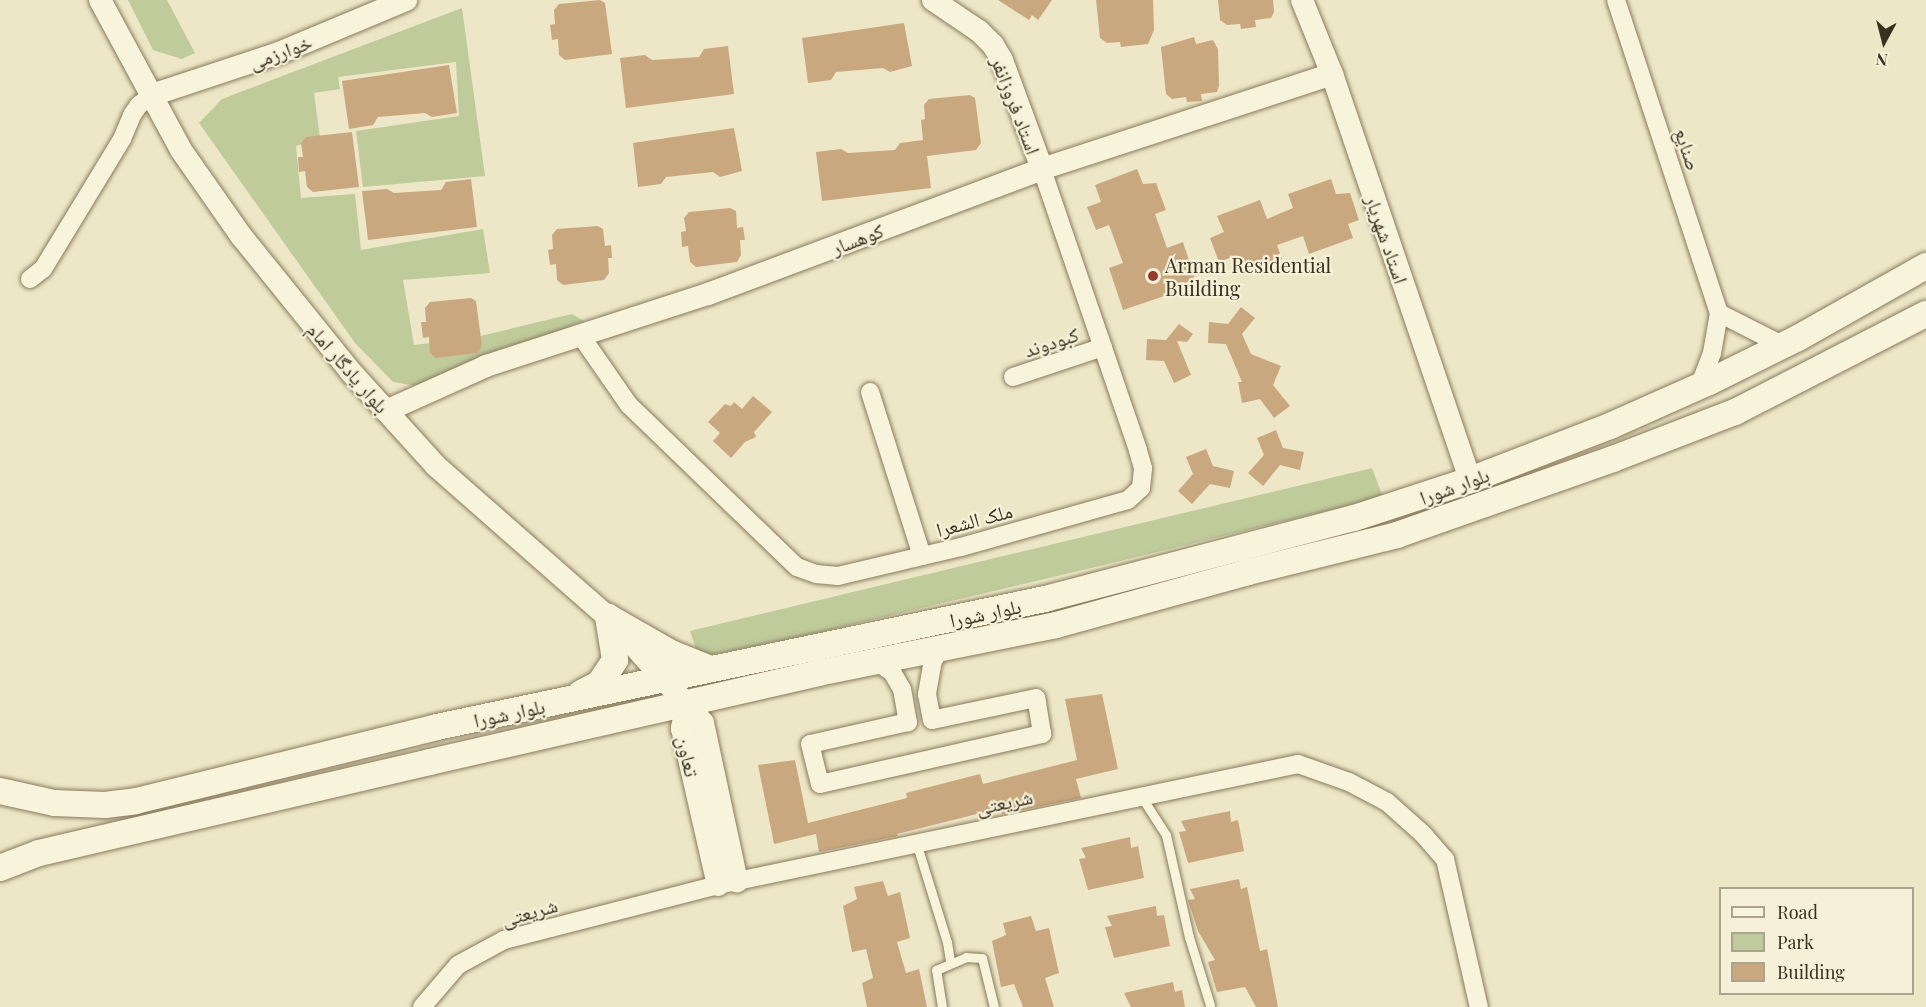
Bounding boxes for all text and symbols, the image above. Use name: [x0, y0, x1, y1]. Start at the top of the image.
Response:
north arrow: [1854, 12, 1914, 72]
street label: خوارزمی: [245, 29, 315, 73]
text: N: [1875, 49, 1889, 71]
street label: استاد فروزانفر: [987, 53, 1047, 157]
street label: صنایع: [1671, 125, 1707, 173]
street label: استاد شهریار: [1362, 192, 1414, 286]
street label: کوهسار: [828, 217, 886, 259]
place label: Arman Residential Building: [1165, 252, 1331, 299]
marker: Arman Residential Building: [1146, 269, 1160, 283]
street label: بلوار یادگار امام: [303, 317, 395, 417]
street label: کبودوند: [1021, 321, 1081, 361]
street label: بلوار شورا: [1416, 461, 1492, 509]
street label: ملک الشعرا: [933, 497, 1015, 541]
street label: بلوار شورا: [947, 593, 1023, 631]
street label: بلوار شورا: [471, 693, 547, 731]
street label: تعاون: [673, 733, 705, 779]
street label: شریعتی: [973, 783, 1035, 819]
legend: [1719, 887, 1914, 995]
street label: شریعتی: [498, 892, 560, 930]
text: Road: [1777, 900, 1818, 924]
text: Park: [1777, 930, 1814, 954]
text: Building: [1777, 960, 1845, 984]

